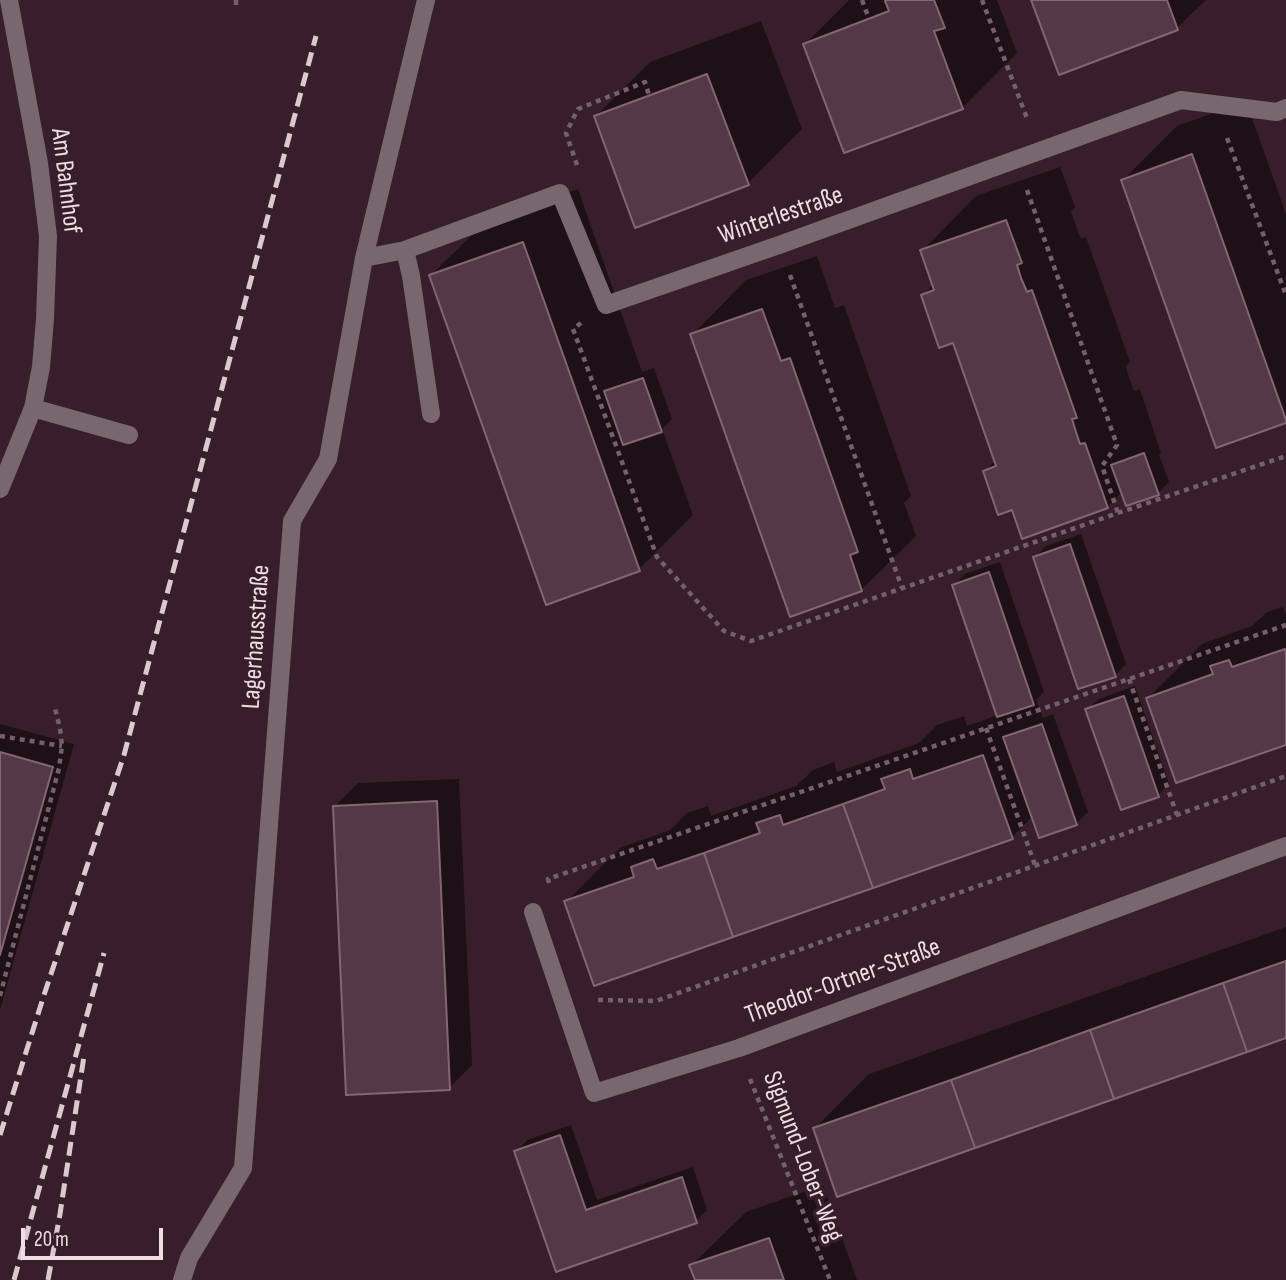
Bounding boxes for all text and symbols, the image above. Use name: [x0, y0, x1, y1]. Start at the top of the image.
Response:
street label: Am Bahnhof: [43, 127, 87, 235]
street label: Winterlestraße: [715, 180, 847, 252]
street label: Lagerhausstraße: [236, 564, 278, 710]
street label: Theodor-Ortner-Straße: [741, 932, 945, 1032]
street label: Sigmund-Lober-Weg: [755, 1067, 849, 1247]
scale bar: [24, 1214, 166, 1258]
text: 20 m: [34, 1227, 69, 1252]

